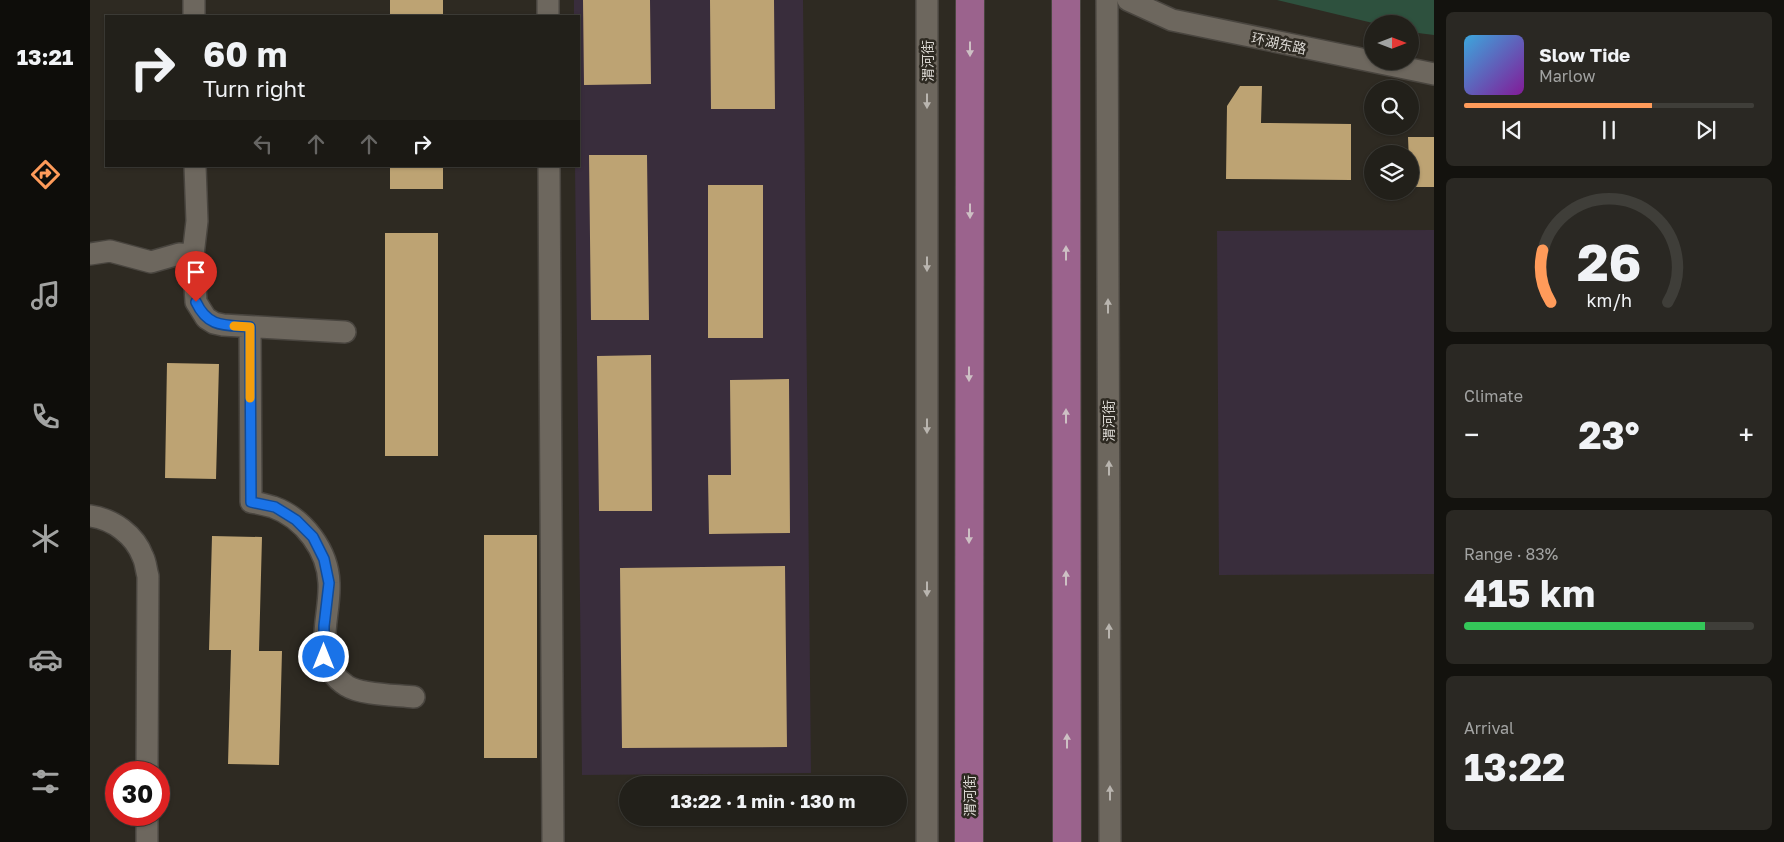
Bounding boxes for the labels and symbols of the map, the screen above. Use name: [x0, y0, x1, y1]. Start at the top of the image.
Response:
north arrow: [1364, 15, 1419, 70]
street label: 环湖东路: [1250, 29, 1308, 57]
street label: 渭河街: [919, 40, 936, 82]
one-way arrow: [966, 41, 974, 57]
one-way arrow: [923, 93, 931, 109]
one-way arrow: [966, 203, 974, 219]
one-way arrow: [1062, 245, 1070, 261]
pin: [175, 251, 217, 302]
one-way arrow: [923, 256, 931, 272]
one-way arrow: [1104, 298, 1112, 314]
one-way arrow: [965, 366, 973, 382]
street label: 渭河街: [1100, 400, 1117, 442]
one-way arrow: [1062, 408, 1070, 424]
one-way arrow: [923, 419, 931, 435]
one-way arrow: [1105, 460, 1113, 476]
one-way arrow: [965, 528, 973, 544]
one-way arrow: [1062, 570, 1070, 586]
one-way arrow: [923, 581, 931, 597]
one-way arrow: [1105, 623, 1113, 639]
position arrow: [297, 630, 349, 682]
one-way arrow: [1062, 733, 1070, 749]
speed limit sign: 30: [105, 761, 170, 826]
street label: 渭河街: [961, 775, 978, 817]
one-way arrow: [1105, 785, 1113, 801]

